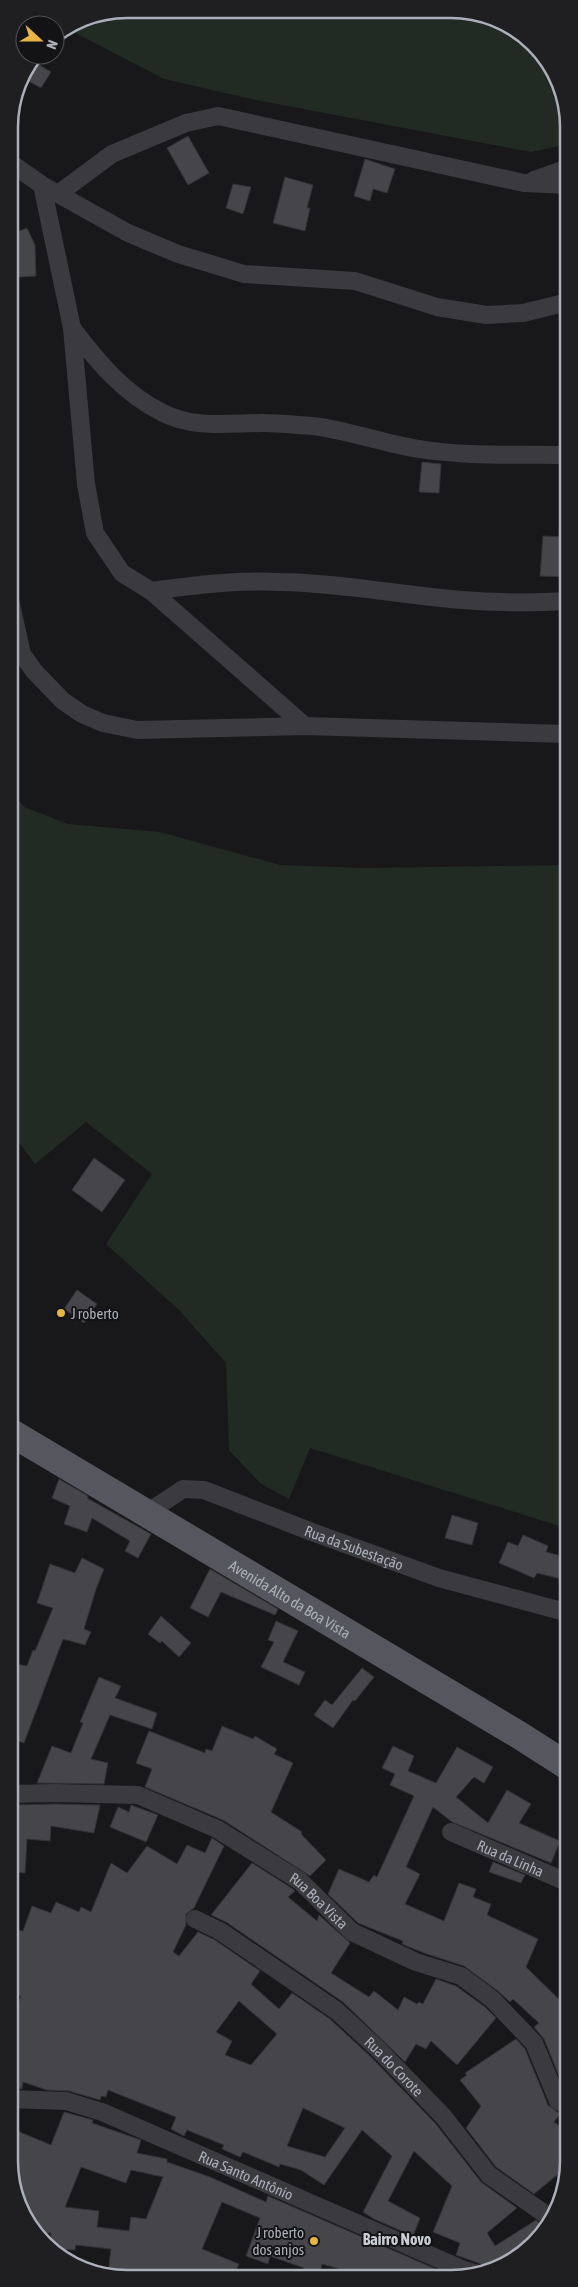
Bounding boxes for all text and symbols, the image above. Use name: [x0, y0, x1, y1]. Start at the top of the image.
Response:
north arrow: [15, 15, 65, 65]
text: N: [43, 38, 61, 51]
place label: J roberto: [71, 1305, 119, 1322]
marker: J roberto: [55, 1307, 67, 1319]
street label: Rua da Subestação: [302, 1522, 406, 1573]
street label: Avenida Alto da Boa Vista: [226, 1556, 354, 1642]
street label: Rua da Linha: [475, 1836, 547, 1880]
street label: Rua Boa Vista: [287, 1868, 352, 1932]
street label: Rua do Corote: [362, 2033, 427, 2099]
street label: Rua Santo Antônio: [196, 2147, 296, 2203]
place label: J roberto dos anjos: [252, 2224, 304, 2258]
district label: Bairro Novo: [363, 2230, 432, 2248]
marker: J roberto dos anjos: [308, 2235, 320, 2247]

